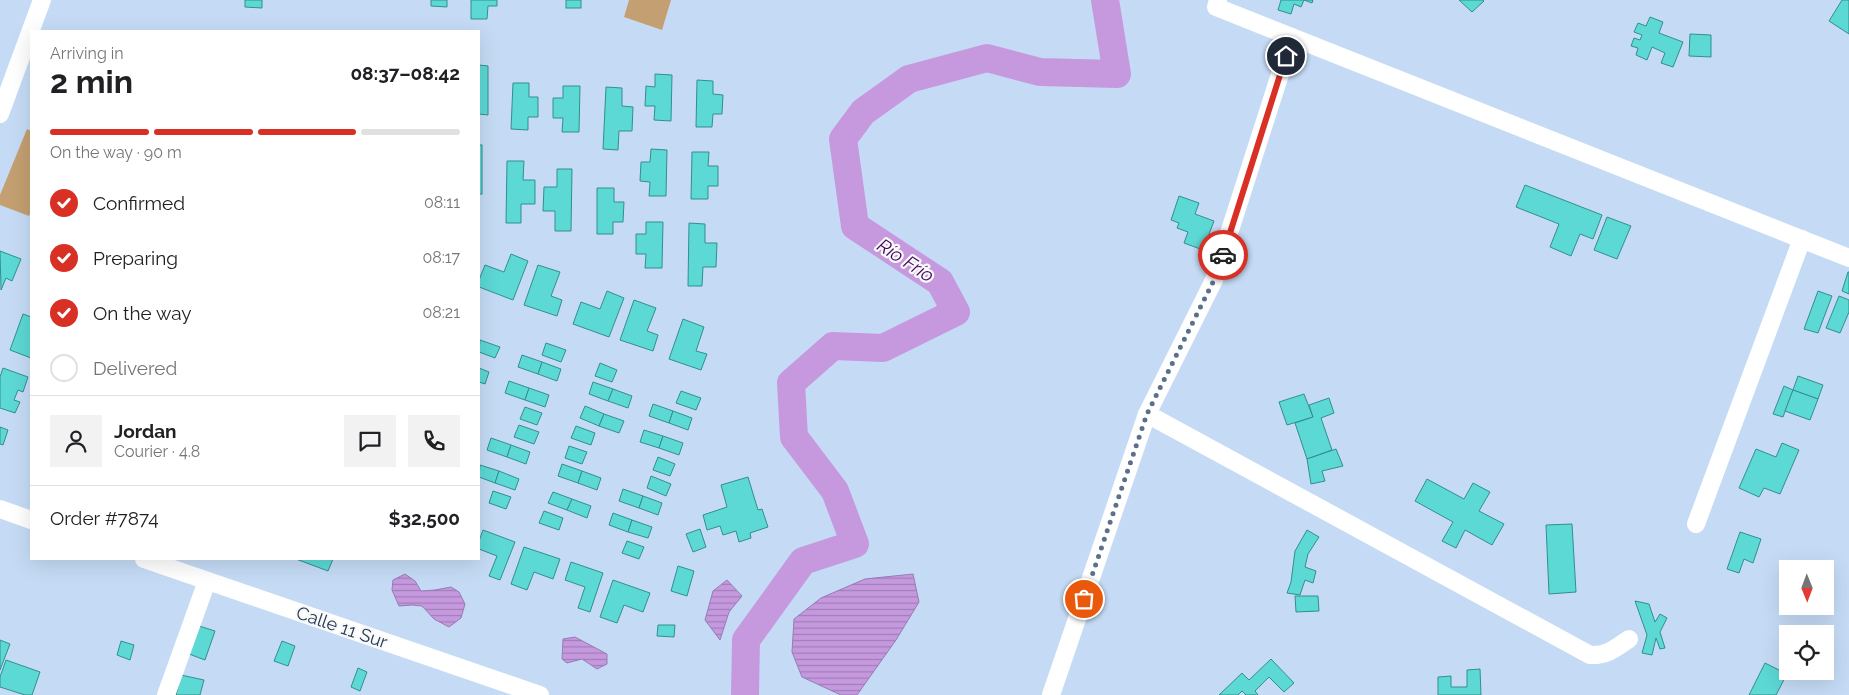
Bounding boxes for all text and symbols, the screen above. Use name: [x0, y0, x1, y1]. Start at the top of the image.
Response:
pin: [1265, 35, 1307, 77]
icon: home: [1272, 42, 1300, 70]
text: Arriving in: [50, 44, 124, 63]
text: 08:37–08:42: [350, 62, 460, 84]
text: 2 min: [50, 63, 133, 100]
text: On the way · 90 m: [50, 143, 182, 162]
icon: check: [50, 189, 78, 217]
text: Confirmed: [93, 192, 185, 214]
text: 08:11: [424, 193, 460, 212]
courier: [1198, 230, 1248, 280]
water label: Río Frío: [874, 234, 939, 286]
icon: car: [1209, 241, 1237, 269]
icon: check: [50, 244, 78, 272]
text: Preparing: [93, 247, 178, 269]
text: 08:17: [422, 248, 460, 267]
icon: check: [50, 299, 78, 327]
text: On the way: [93, 302, 192, 324]
text: 08:21: [423, 303, 460, 322]
text: Delivered: [93, 357, 177, 379]
button: person: [50, 415, 102, 467]
button: chat: [344, 415, 396, 467]
button: phone: [408, 415, 460, 467]
text: Jordan: [114, 420, 177, 442]
text: Courier · 4.8: [114, 442, 200, 461]
text: Order #7874: [50, 507, 159, 529]
text: $32,500: [388, 507, 460, 529]
north arrow: [1779, 560, 1834, 615]
map controls: [1779, 560, 1834, 680]
pin: [1063, 578, 1105, 620]
icon: bag: [1070, 585, 1098, 613]
street label: Calle 11 Sur: [294, 602, 391, 653]
button: locate: [1779, 625, 1834, 680]

